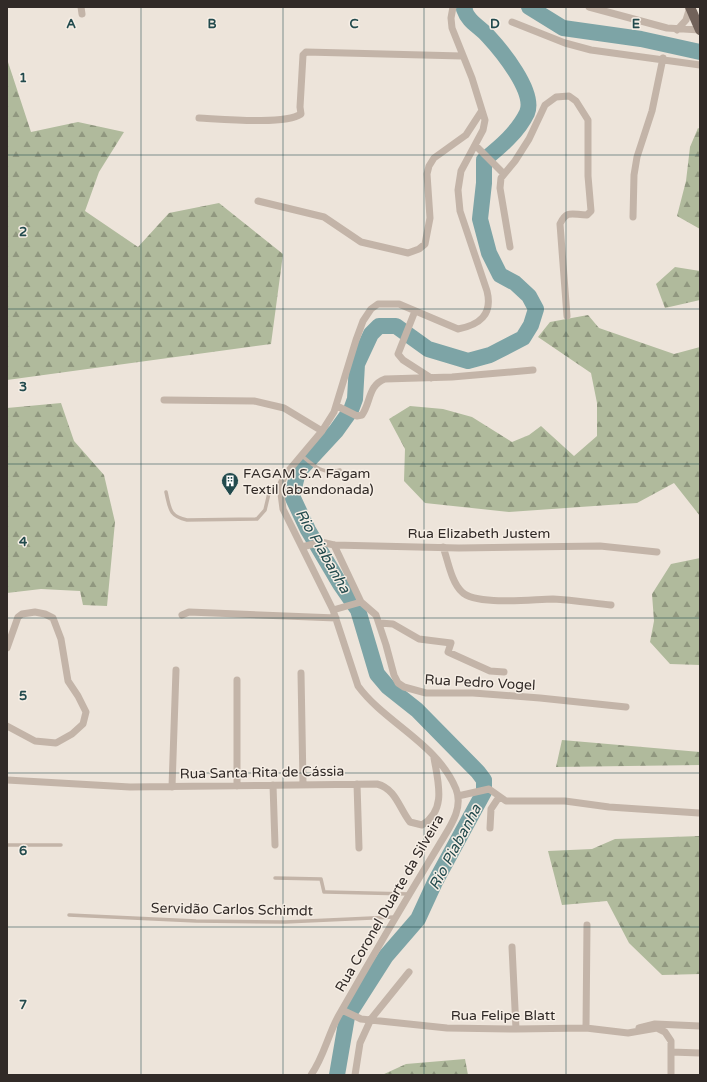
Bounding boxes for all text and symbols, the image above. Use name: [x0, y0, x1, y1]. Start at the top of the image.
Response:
text: A: [66, 16, 76, 32]
text: B: [207, 16, 217, 32]
text: C: [349, 16, 359, 32]
text: D: [490, 16, 500, 32]
text: E: [632, 16, 640, 32]
text: 1: [19, 70, 27, 86]
text: 2: [19, 224, 27, 240]
text: 3: [19, 379, 27, 395]
place label: FAGAM S.A Fagam Textil (abandonada): [243, 465, 374, 498]
building icon: FAGAM S.A Fagam Textil (abandonada): [220, 471, 240, 496]
water label: Rio Piabanha: [292, 506, 355, 597]
street label: Rua Elizabeth Justem: [408, 525, 550, 542]
text: 4: [19, 534, 28, 550]
street label: Rua Pedro Vogel: [424, 671, 536, 694]
text: 5: [19, 688, 27, 704]
street label: Rua Santa Rita de Cássia: [179, 763, 345, 782]
water label: Rio Piabanha: [425, 801, 485, 893]
street label: Rua Coronel Duarte da Silveira: [332, 812, 447, 995]
text: 6: [19, 843, 27, 859]
street label: Servidão Carlos Schimdt: [151, 900, 314, 919]
text: 7: [19, 997, 27, 1013]
street label: Rua Felipe Blatt: [451, 1007, 556, 1024]

